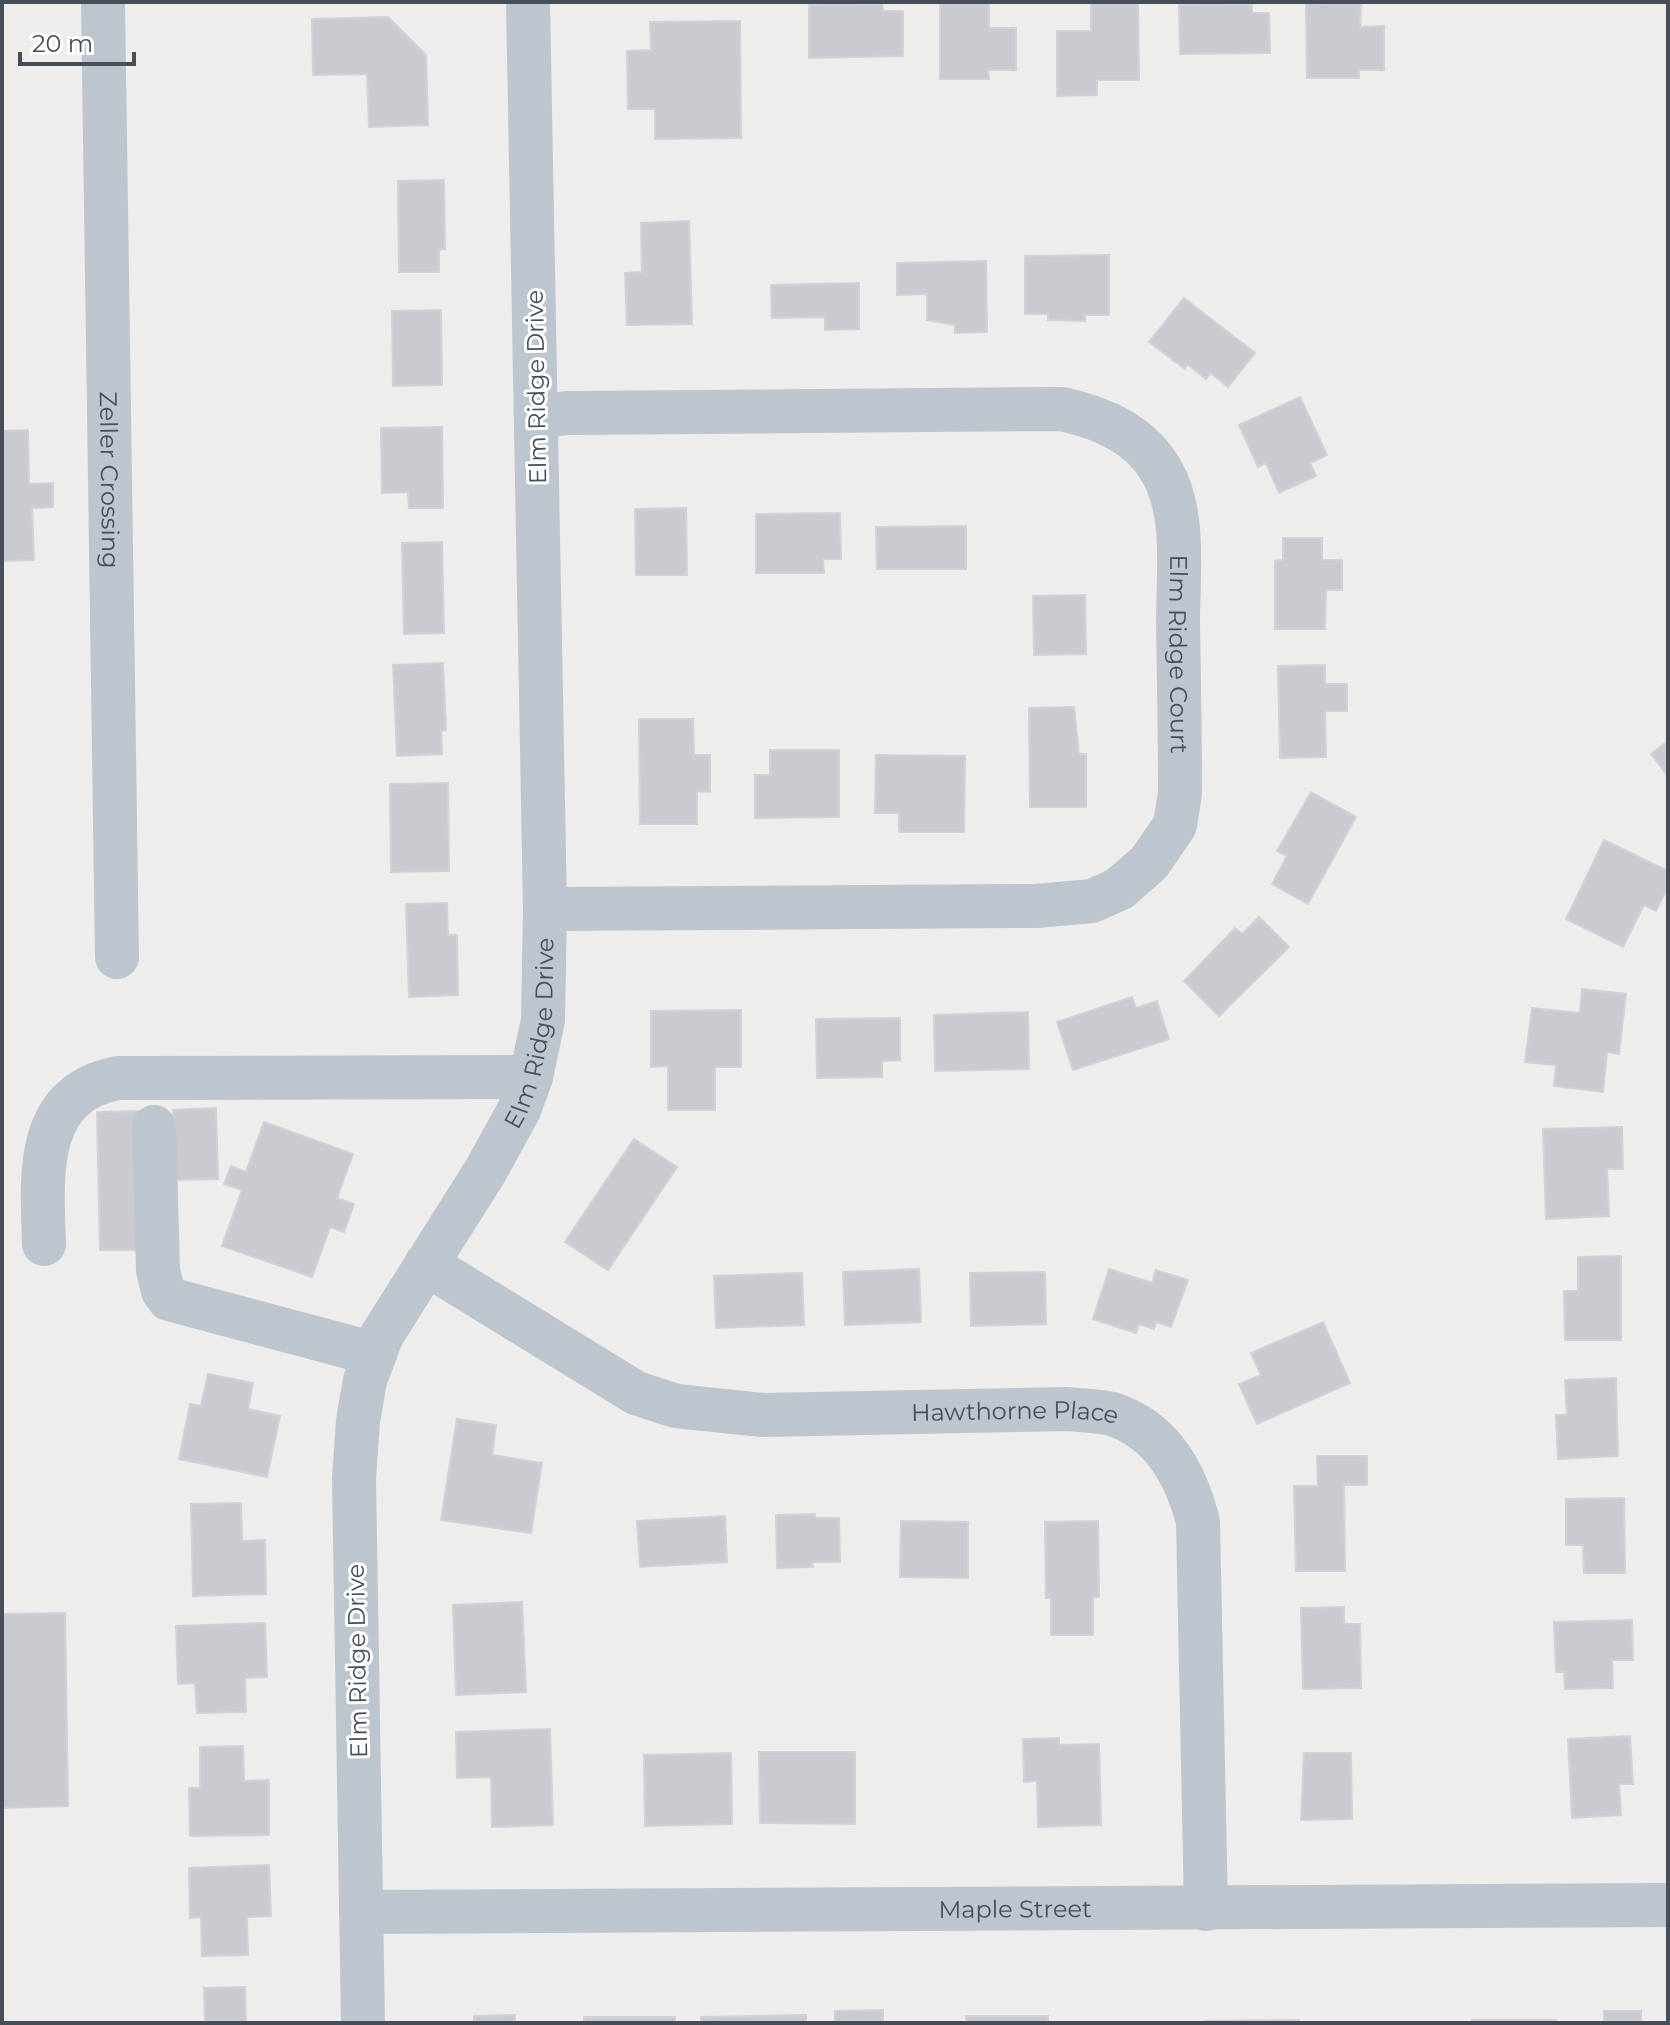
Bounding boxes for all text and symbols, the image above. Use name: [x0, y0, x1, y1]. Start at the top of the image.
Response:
scale bar: [20, 16, 134, 66]
text: 20 m: [32, 29, 93, 58]
street label: Elm Ridge Drive: [520, 290, 552, 484]
street label: Zeller Crossing: [94, 391, 126, 569]
street label: Elm Ridge Court: [1163, 555, 1194, 754]
street label: Elm Ridge Drive: [497, 937, 559, 1133]
street label: Hawthorne Place: [911, 1394, 1122, 1430]
street label: Elm Ridge Drive: [341, 1564, 373, 1758]
street label: Maple Street: [938, 1894, 1092, 1923]

